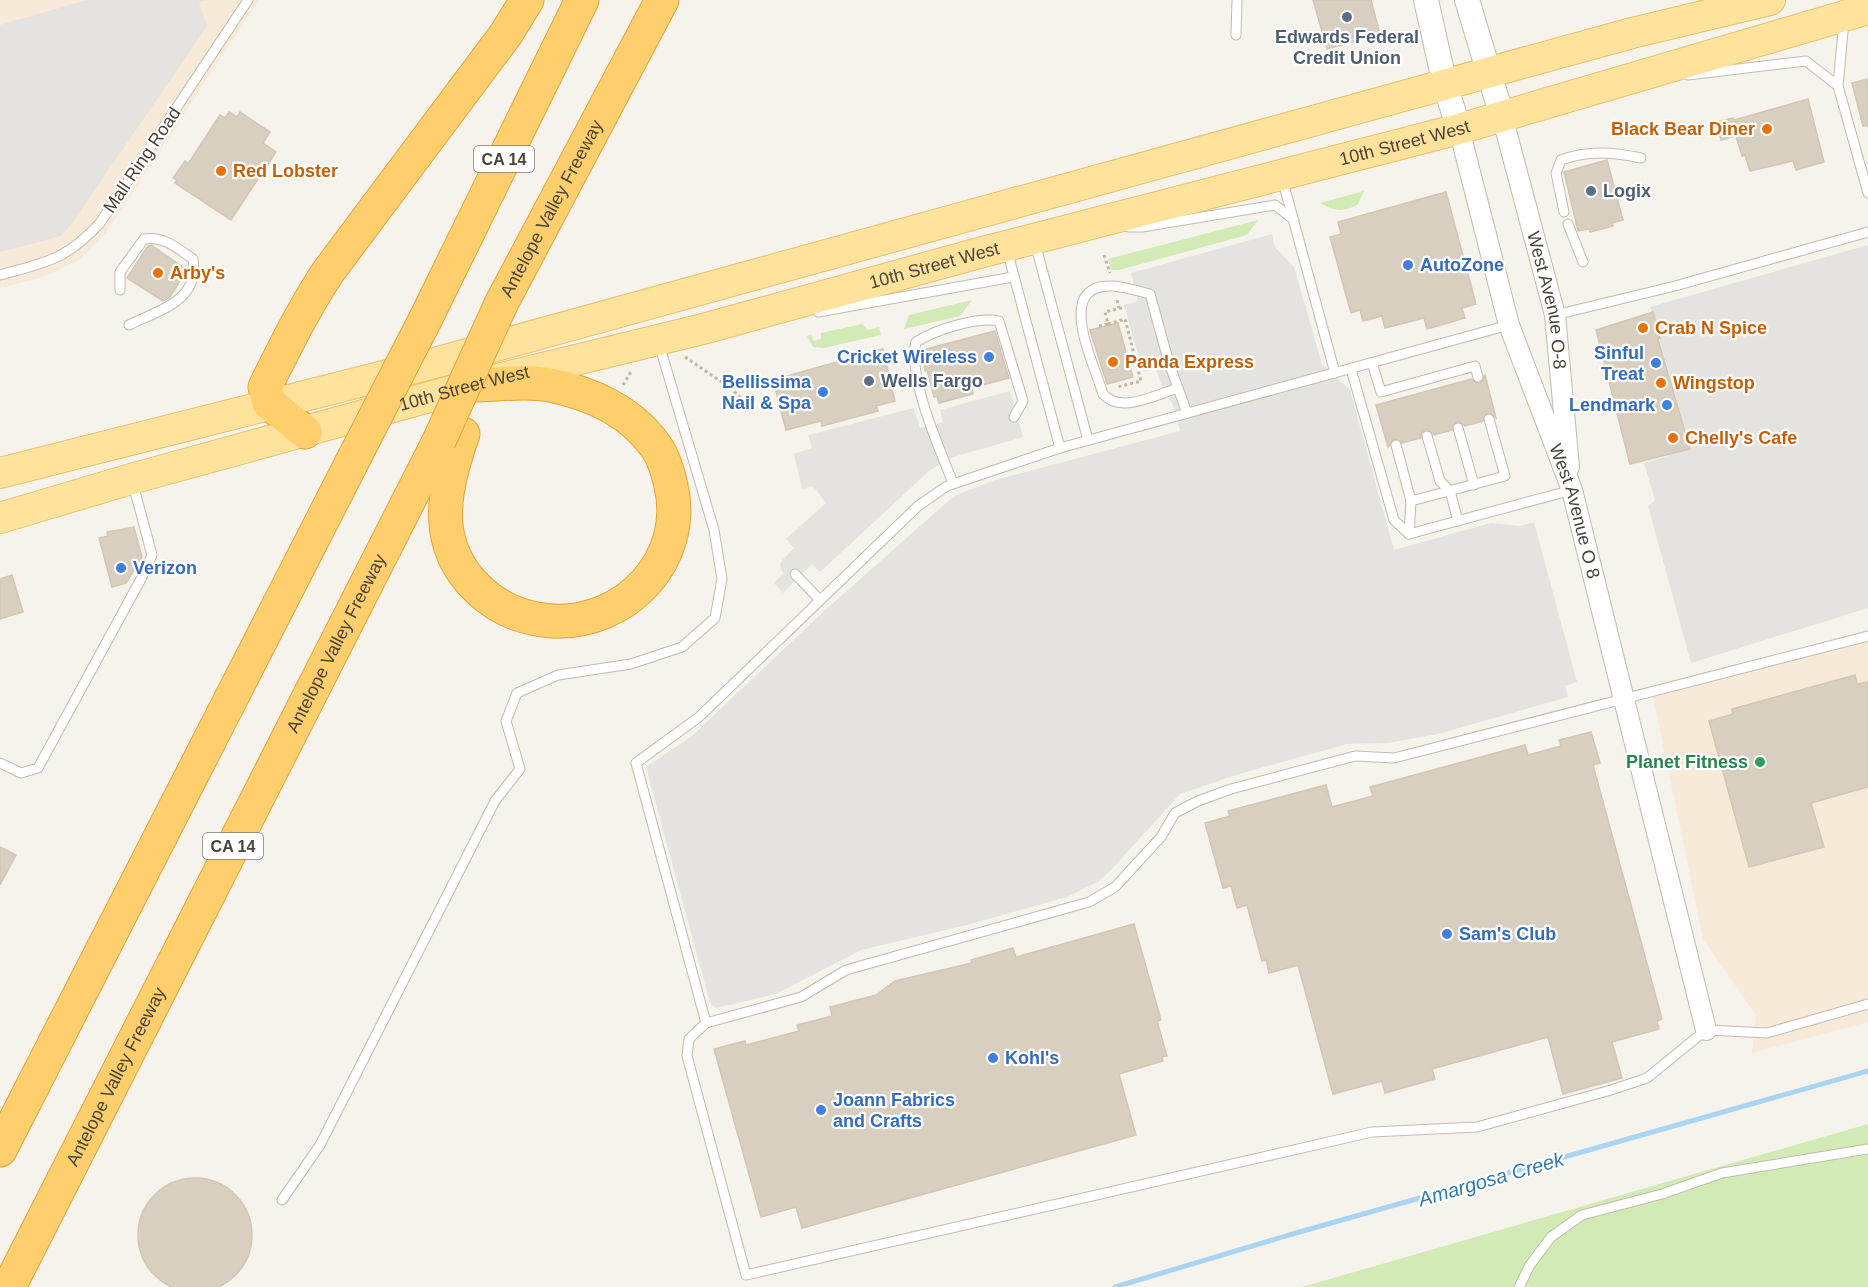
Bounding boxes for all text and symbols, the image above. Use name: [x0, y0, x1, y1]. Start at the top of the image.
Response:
marker: Edwards Federal Credit Union: [1340, 10, 1354, 24]
place label: Edwards Federal Credit Union: [1275, 27, 1419, 68]
street label: Mall Ring Road: [99, 103, 185, 217]
street label: Antelope Valley Freeway: [496, 116, 607, 301]
street label: 10th Street West: [1337, 116, 1472, 169]
place label: Black Bear Diner: [1611, 119, 1755, 139]
marker: Black Bear Diner: [1760, 122, 1774, 136]
road number: CA 14: [474, 146, 534, 172]
place label: Red Lobster: [233, 161, 338, 181]
marker: Red Lobster: [214, 164, 228, 178]
place label: Logix: [1603, 181, 1651, 201]
marker: Logix: [1584, 184, 1598, 198]
street label: West Avenue O-8: [1523, 229, 1570, 370]
street label: 10th Street West: [867, 238, 1001, 293]
place label: AutoZone: [1420, 255, 1504, 275]
marker: AutoZone: [1401, 258, 1415, 272]
place label: Arby's: [170, 263, 225, 283]
marker: Arby's: [151, 266, 165, 280]
place label: Crab N Spice: [1655, 318, 1767, 338]
marker: Crab N Spice: [1636, 321, 1650, 335]
place label: Sinful Treat: [1594, 343, 1644, 384]
place label: Cricket Wireless: [837, 347, 977, 367]
marker: Cricket Wireless: [982, 350, 996, 364]
place label: Panda Express: [1125, 352, 1254, 372]
marker: Panda Express: [1106, 355, 1120, 369]
marker: Sinful Treat: [1649, 356, 1663, 370]
street label: 10th Street West: [397, 362, 531, 415]
place label: Wells Fargo: [881, 371, 983, 391]
place label: Bellissima Nail & Spa: [722, 372, 812, 413]
place label: Wingstop: [1673, 373, 1755, 393]
marker: Wells Fargo: [862, 374, 876, 388]
marker: Wingstop: [1654, 376, 1668, 390]
marker: Bellissima Nail & Spa: [816, 385, 830, 399]
place label: Lendmark: [1569, 395, 1656, 415]
marker: Lendmark: [1660, 398, 1674, 412]
place label: Chelly's Cafe: [1685, 428, 1797, 448]
marker: Chelly's Cafe: [1666, 431, 1680, 445]
street label: West Avenue O 8: [1545, 441, 1604, 581]
street label: Antelope Valley Freeway: [282, 551, 390, 736]
place label: Verizon: [133, 558, 197, 578]
marker: Verizon: [114, 561, 128, 575]
place label: Planet Fitness: [1626, 752, 1748, 772]
marker: Planet Fitness: [1753, 755, 1767, 769]
road number: CA 14: [203, 833, 263, 859]
place label: Sam's Club: [1459, 924, 1556, 944]
marker: Sam's Club: [1440, 927, 1454, 941]
street label: Antelope Valley Freeway: [62, 984, 170, 1169]
place label: Kohl's: [1005, 1048, 1059, 1068]
marker: Kohl's: [986, 1051, 1000, 1065]
place label: Joann Fabrics and Crafts: [833, 1090, 955, 1131]
marker: Joann Fabrics and Crafts: [814, 1103, 828, 1117]
water label: Amargosa Creek: [1415, 1147, 1567, 1211]

